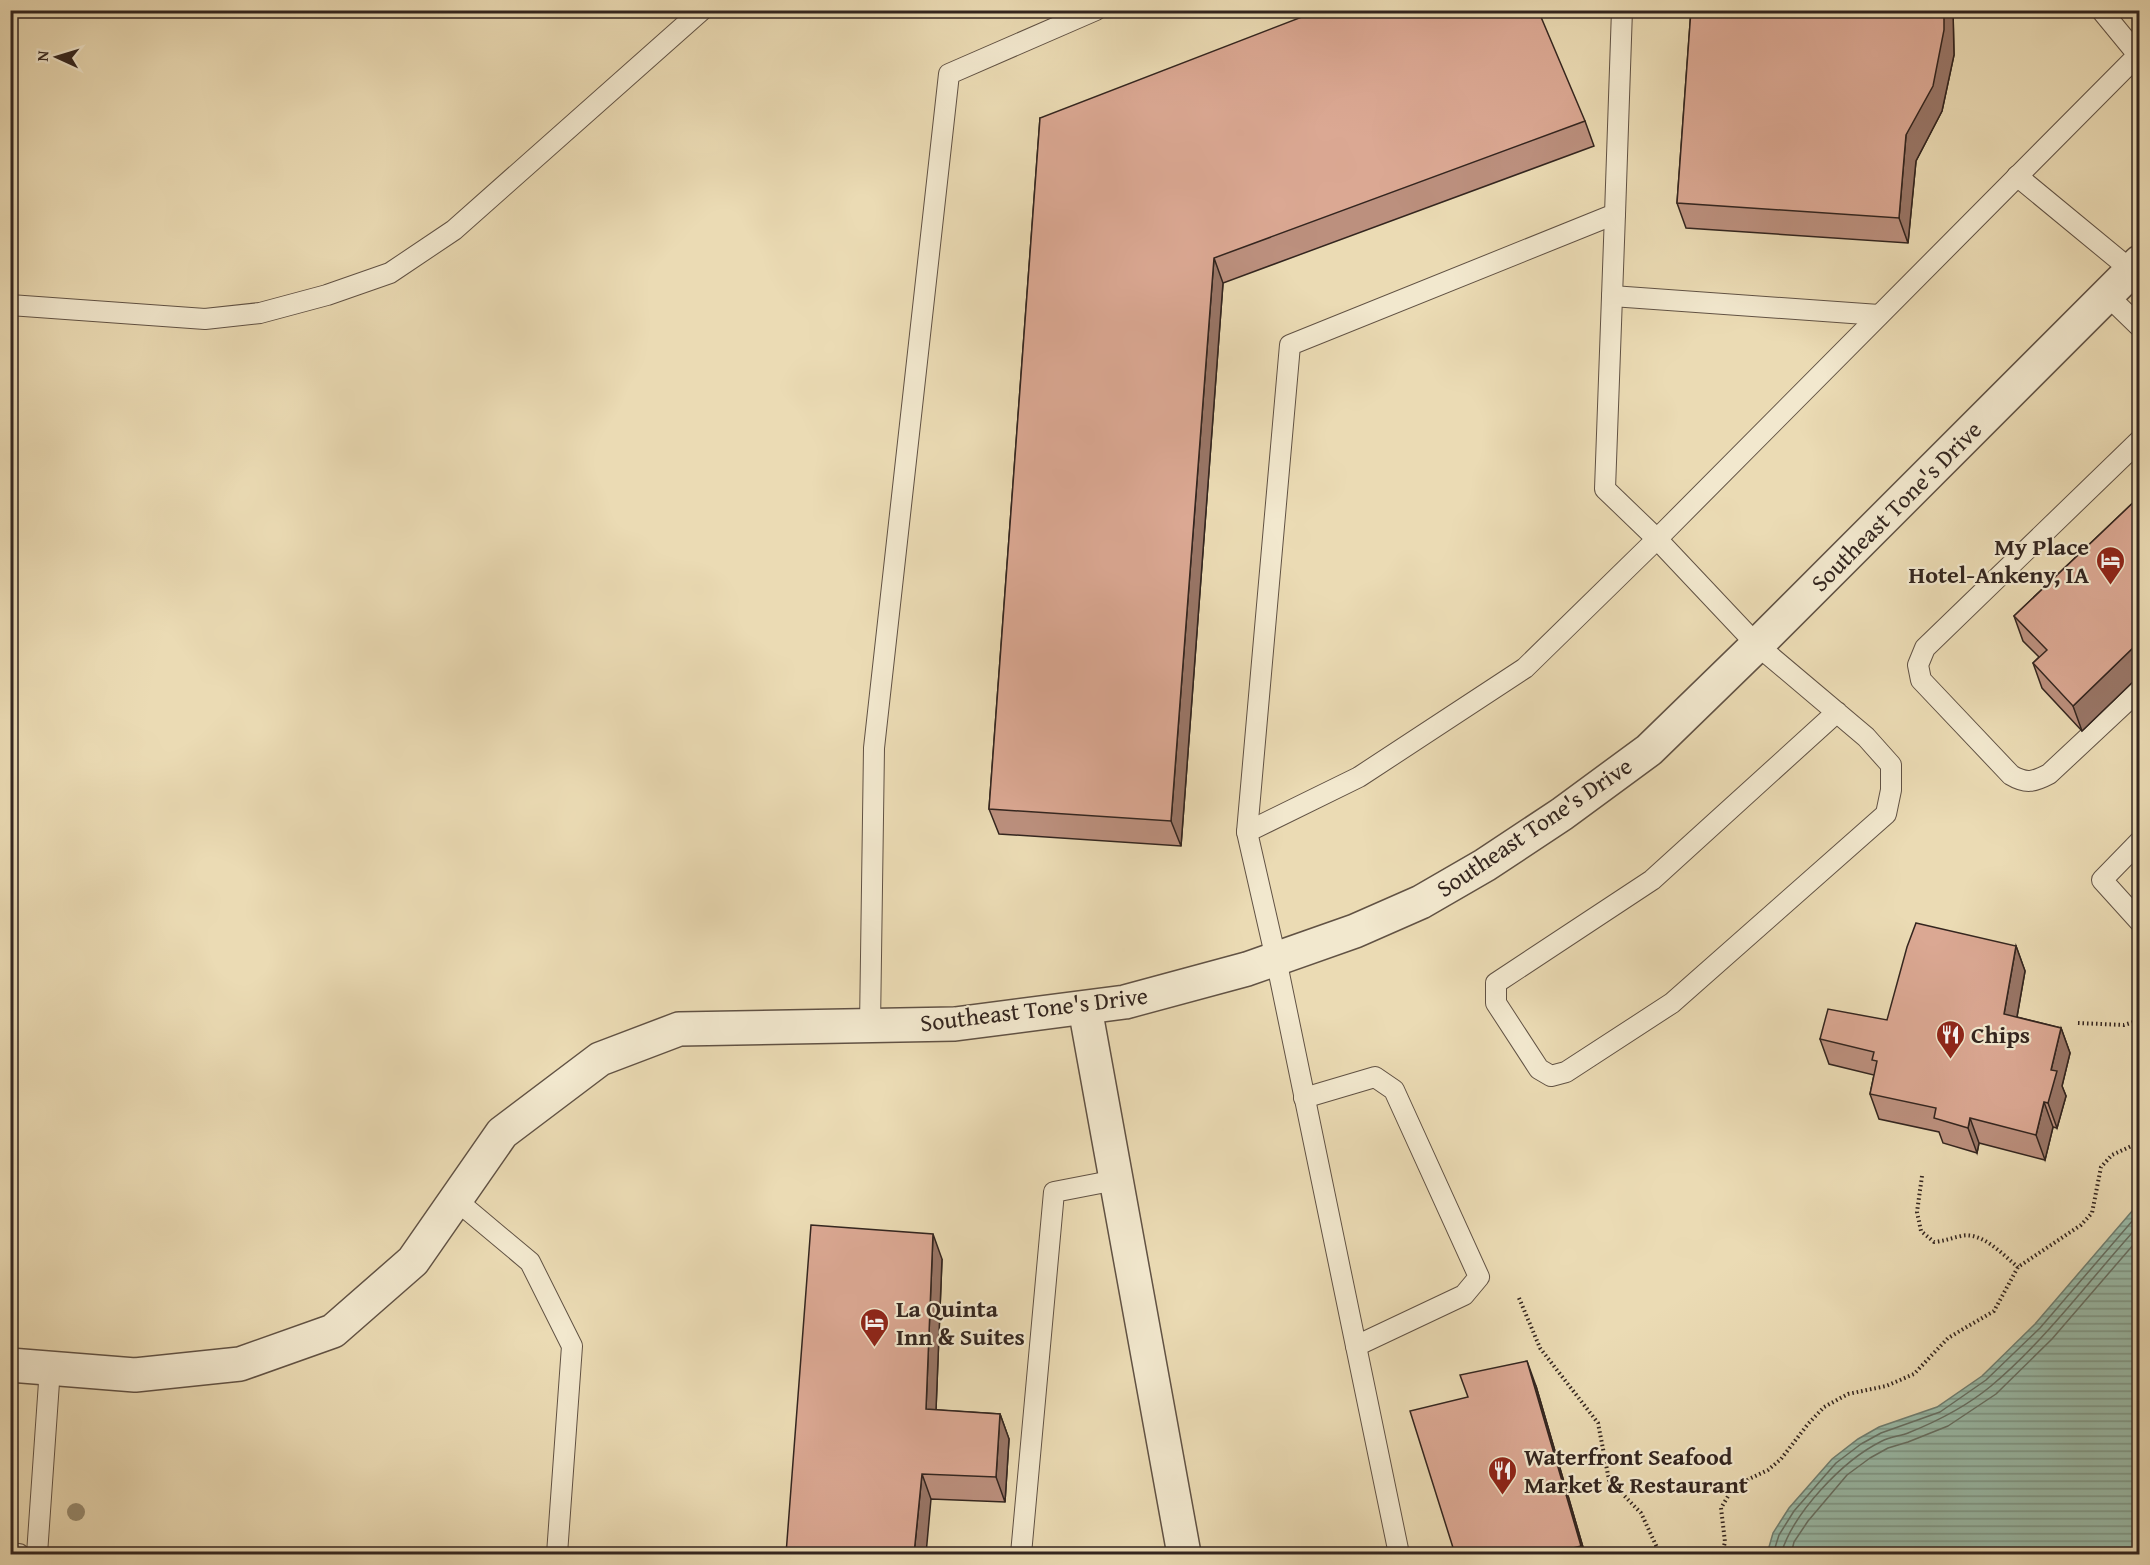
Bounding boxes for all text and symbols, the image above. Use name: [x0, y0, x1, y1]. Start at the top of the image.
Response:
north arrow: [27, 27, 87, 87]
text: N: [30, 49, 54, 62]
street label: Southeast Tone's Drive: [1803, 413, 1989, 599]
place label: My Place Hotel-Ankeny, IA: [1909, 529, 2090, 592]
hotel icon: My Place Hotel-Ankeny, IA: [2094, 544, 2126, 586]
street label: Southeast Tone's Drive: [1429, 748, 1639, 906]
street label: Southeast Tone's Drive: [918, 978, 1150, 1040]
place label: Chips: [1971, 1017, 2030, 1052]
restaurant icon: Chips: [1934, 1018, 1966, 1060]
place label: La Quinta Inn & Suites: [896, 1291, 1025, 1354]
hotel icon: La Quinta Inn & Suites: [859, 1306, 891, 1348]
place label: Waterfront Seafood Market & Restaurant: [1524, 1439, 1748, 1502]
restaurant icon: Waterfront Seafood Market & Restaurant: [1487, 1454, 1519, 1496]

